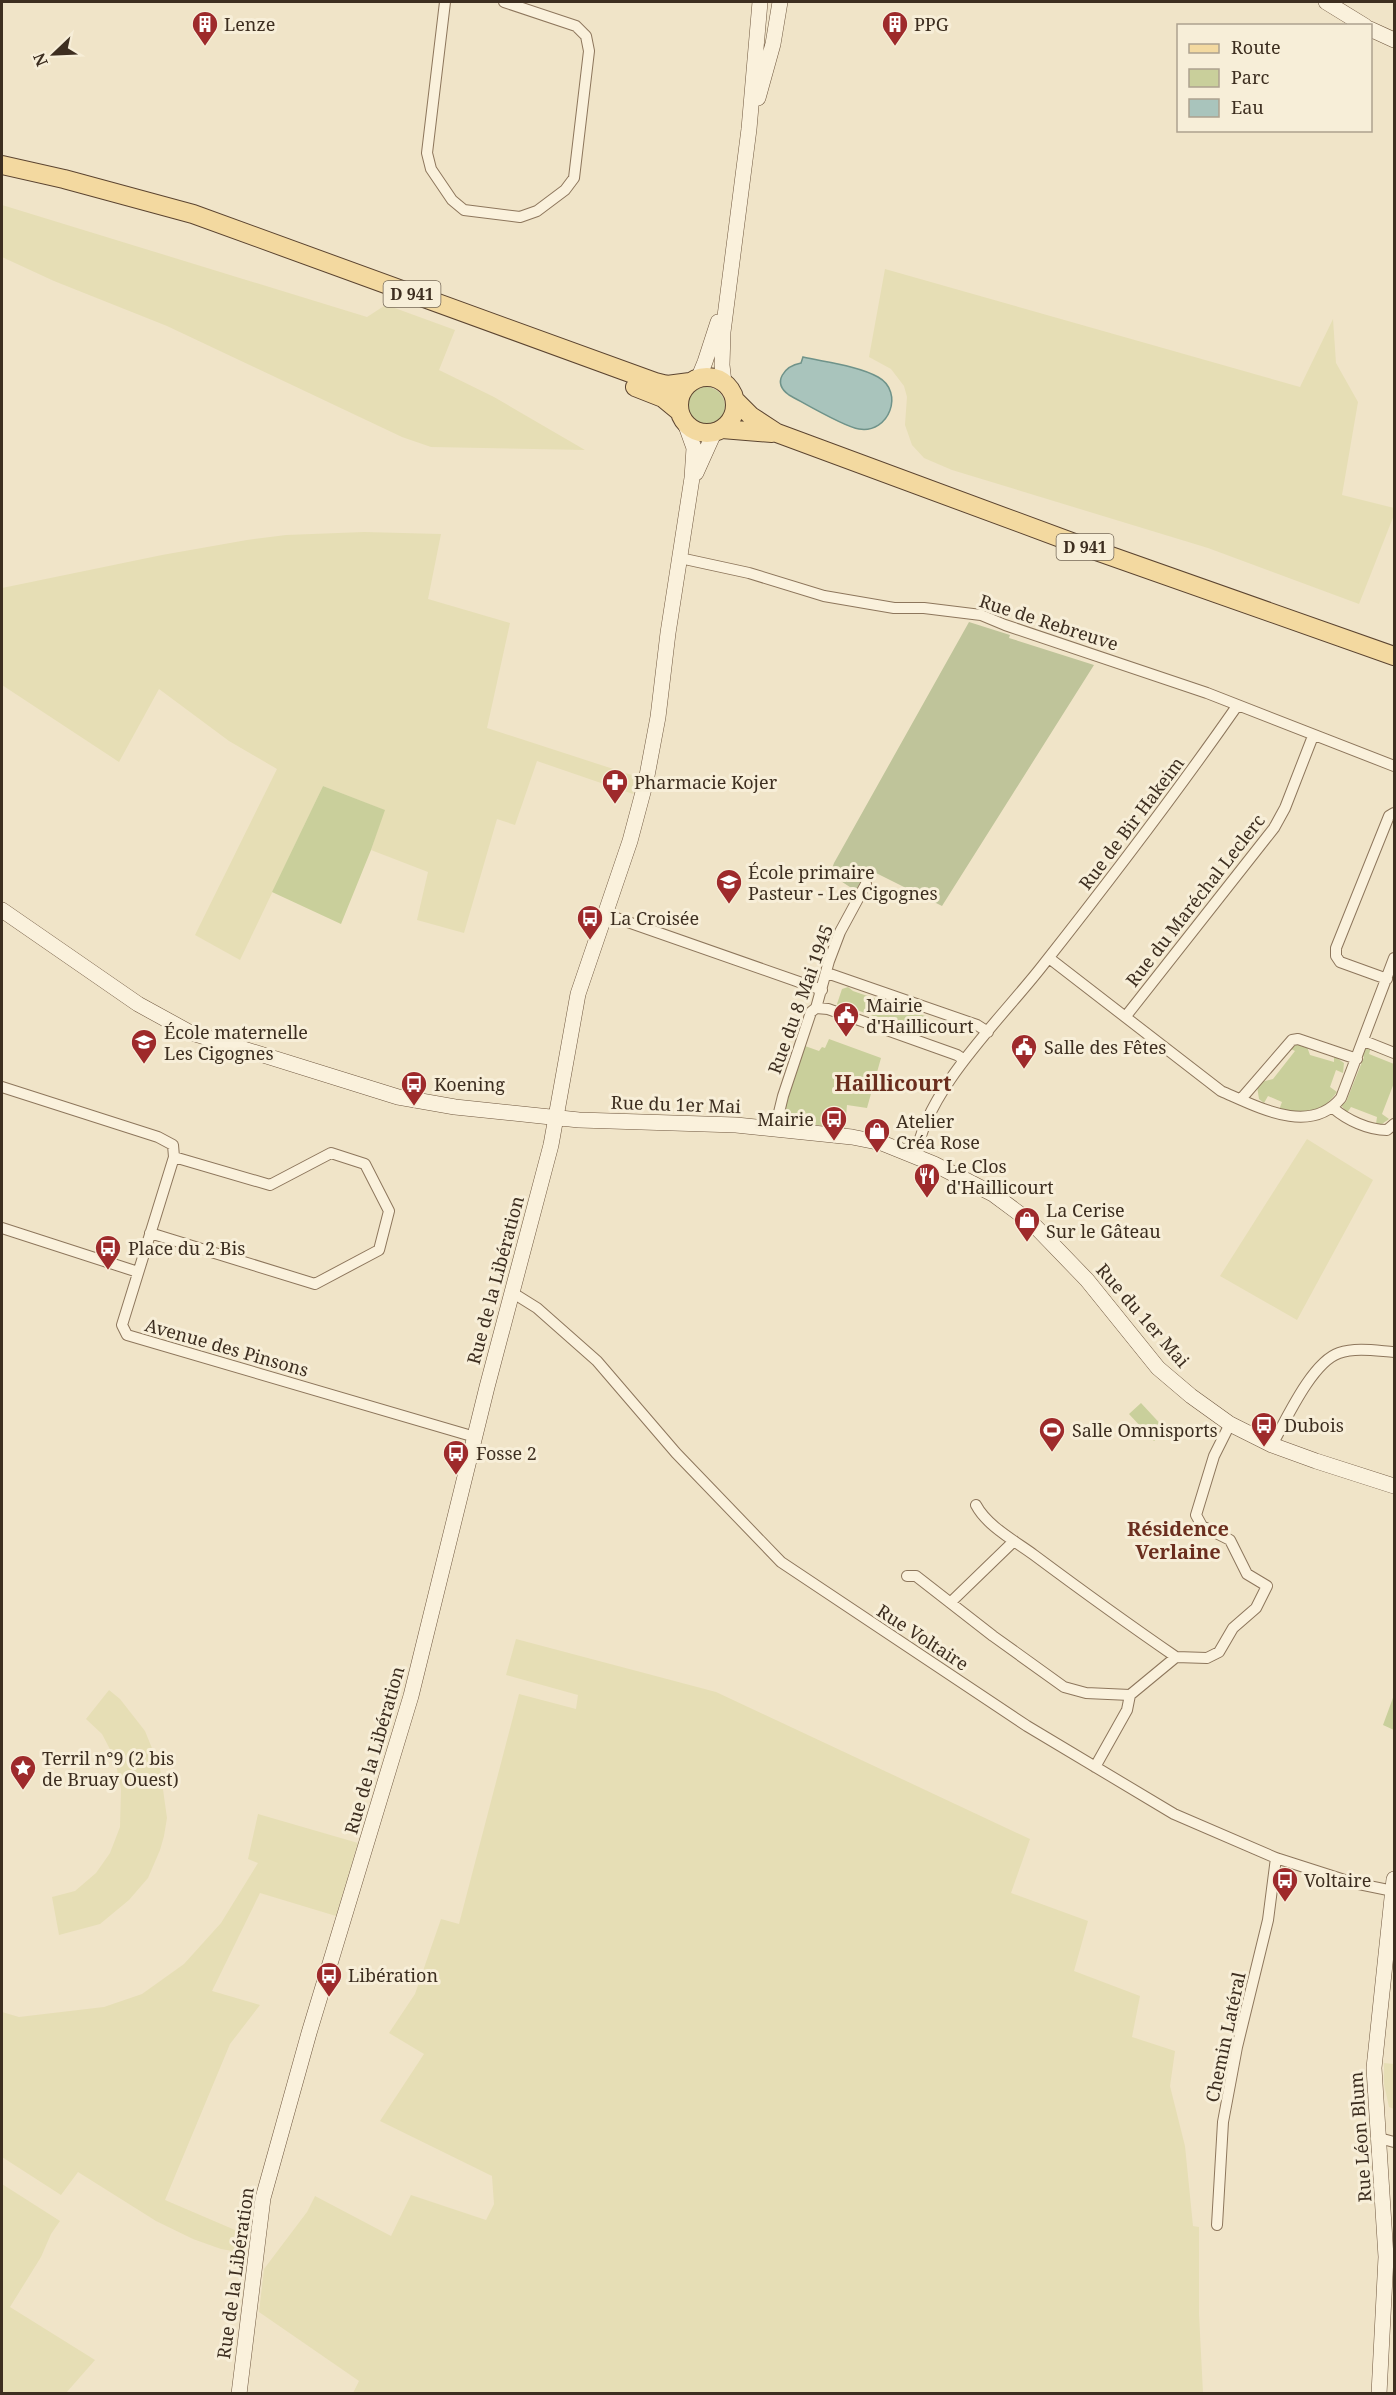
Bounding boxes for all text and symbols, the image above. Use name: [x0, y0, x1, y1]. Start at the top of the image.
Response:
building icon: Lenze: [190, 9, 220, 47]
building icon: PPG: [880, 9, 910, 47]
place label: Lenze: [224, 12, 275, 36]
place label: PPG: [914, 12, 949, 36]
north arrow: [24, 24, 84, 84]
legend: [1177, 24, 1372, 132]
text: Route: [1231, 35, 1281, 59]
text: N: [27, 49, 53, 70]
text: Parc: [1231, 65, 1269, 89]
text: Eau: [1231, 95, 1264, 119]
road number: D 941: [384, 281, 440, 307]
road number: D 941: [1056, 534, 1114, 560]
street label: Rue de Rebreuve: [976, 588, 1122, 656]
street label: Rue de Bir Hakeim: [1073, 752, 1189, 894]
pharmacy icon: Pharmacie Kojer: [600, 767, 630, 805]
place label: Pharmacie Kojer: [634, 770, 778, 794]
street label: Rue du Maréchal Leclerc: [1120, 809, 1270, 991]
place label: École primaire Pasteur - Les Cigognes: [748, 860, 938, 905]
school or university icon: École primaire Pasteur - Les Cigognes: [714, 867, 744, 905]
bus stop icon: La Croisée: [575, 903, 605, 941]
place label: La Croisée: [610, 906, 699, 930]
street label: Rue du 8 Mai 1945: [762, 921, 838, 1077]
place label: Mairie d'Haillicourt: [866, 993, 974, 1038]
public building icon: Mairie d'Haillicourt: [831, 1000, 861, 1038]
place label: École maternelle Les Cigognes: [164, 1020, 308, 1065]
school or university icon: École maternelle Les Cigognes: [129, 1027, 159, 1065]
public building icon: Salle des Fêtes: [1009, 1032, 1039, 1070]
place label: Salle des Fêtes: [1044, 1035, 1167, 1059]
bus stop icon: Koening: [399, 1069, 429, 1107]
district label: Haillicourt: [835, 1069, 952, 1097]
place label: Koening: [434, 1072, 505, 1096]
street label: Rue du 1er Mai: [610, 1090, 742, 1118]
bus stop icon: Mairie: [819, 1104, 849, 1142]
place label: Mairie: [757, 1107, 814, 1131]
place label: Atelier Créa Rose: [896, 1109, 980, 1154]
shop icon: Atelier Créa Rose: [862, 1116, 892, 1154]
place label: Le Clos d'Haillicourt: [946, 1154, 1054, 1199]
restaurant icon: Le Clos d'Haillicourt: [912, 1161, 942, 1199]
street label: Rue de la Libération: [461, 1193, 529, 1367]
place label: La Cerise Sur le Gâteau: [1046, 1198, 1161, 1243]
shop icon: La Cerise Sur le Gâteau: [1012, 1205, 1042, 1243]
bus stop icon: Place du 2 Bis: [93, 1233, 123, 1271]
place label: Place du 2 Bis: [128, 1236, 245, 1260]
street label: Rue du 1er Mai: [1091, 1258, 1195, 1372]
street label: Avenue des Pinsons: [142, 1312, 312, 1382]
bus stop icon: Dubois: [1249, 1410, 1279, 1448]
place label: Dubois: [1284, 1413, 1344, 1437]
sports icon: Salle Omnisports: [1037, 1415, 1067, 1453]
place label: Salle Omnisports: [1072, 1418, 1218, 1442]
bus stop icon: Fosse 2: [441, 1438, 471, 1476]
place label: Fosse 2: [476, 1441, 537, 1465]
district label: Résidence Verlaine: [1127, 1515, 1229, 1565]
street label: Rue Voltaire: [872, 1598, 974, 1676]
street label: Rue de la Libération: [339, 1663, 410, 1837]
place label: Terril n°9 (2 bis de Bruay Ouest): [42, 1746, 179, 1791]
place icon: Terril n°9 (2 bis de Bruay Ouest): [8, 1753, 38, 1791]
bus stop icon: Voltaire: [1270, 1865, 1300, 1903]
place label: Voltaire: [1304, 1868, 1371, 1892]
bus stop icon: Libération: [314, 1960, 344, 1998]
place label: Libération: [348, 1963, 438, 1987]
street label: Chemin Latéral: [1200, 1969, 1251, 2104]
street label: Rue Léon Blum: [1343, 2071, 1377, 2203]
street label: Rue de la Libération: [211, 2185, 259, 2360]

